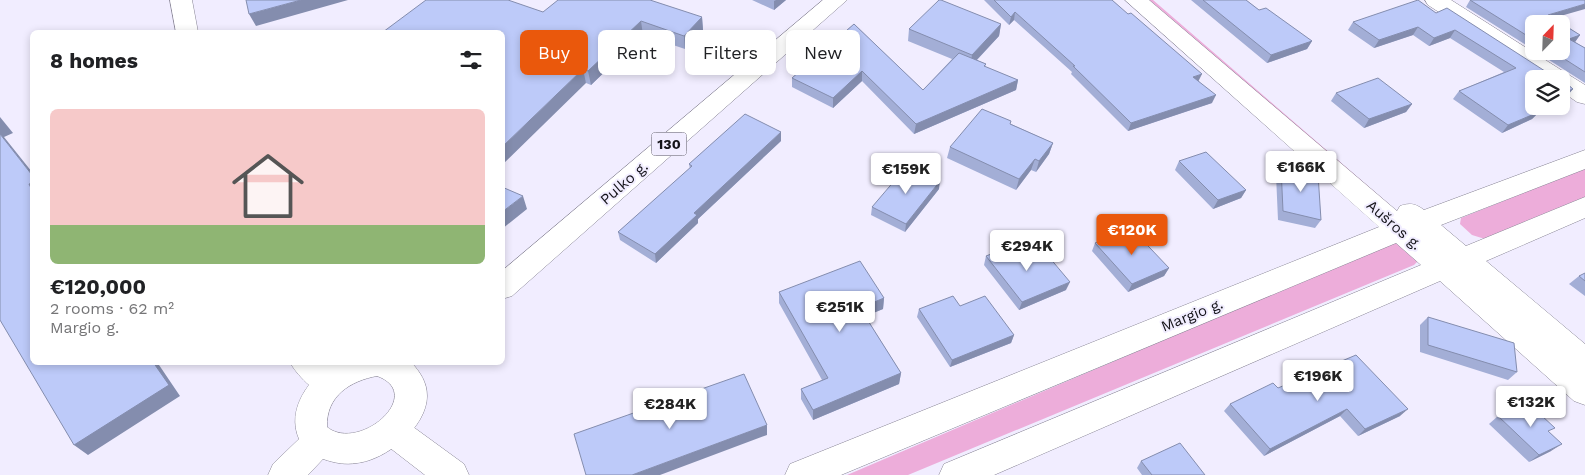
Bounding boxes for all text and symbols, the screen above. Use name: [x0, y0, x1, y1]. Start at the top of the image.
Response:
north arrow: [1525, 15, 1570, 60]
map controls: [1525, 15, 1570, 115]
chip: Buy: [520, 30, 588, 75]
chip: Rent: [598, 30, 675, 75]
chip: Filters: [685, 30, 776, 75]
chip: New: [786, 30, 860, 75]
icon: filters: [457, 46, 485, 74]
text: 8 homes: [50, 48, 138, 73]
button: layers: [1525, 70, 1570, 115]
road number: 130: [652, 132, 686, 156]
icon: home: [223, 141, 313, 231]
pin: €166K: [1266, 150, 1336, 193]
pin: €159K: [871, 152, 941, 195]
street label: Pulko g.: [596, 157, 652, 209]
text: €166K: [1277, 157, 1325, 176]
text: €159K: [882, 159, 930, 178]
street label: Aušros g.: [1363, 196, 1425, 254]
pin: €120K: [1097, 214, 1167, 256]
text: €120K: [1107, 220, 1157, 239]
pin: €294K: [992, 230, 1062, 272]
text: €294K: [1001, 236, 1053, 255]
text: €120,000: [50, 274, 146, 299]
pin: €251K: [805, 290, 875, 333]
street label: Margio g.: [1158, 294, 1226, 336]
text: €251K: [816, 297, 864, 316]
text: 2 rooms · 62 m²: [50, 299, 174, 318]
text: Margio g.: [50, 318, 119, 337]
pin: €196K: [1283, 360, 1353, 402]
text: €196K: [1294, 366, 1342, 385]
pin: €132K: [1496, 386, 1566, 428]
pin: €284K: [635, 388, 705, 430]
text: €132K: [1507, 392, 1555, 411]
text: €284K: [644, 394, 696, 413]

